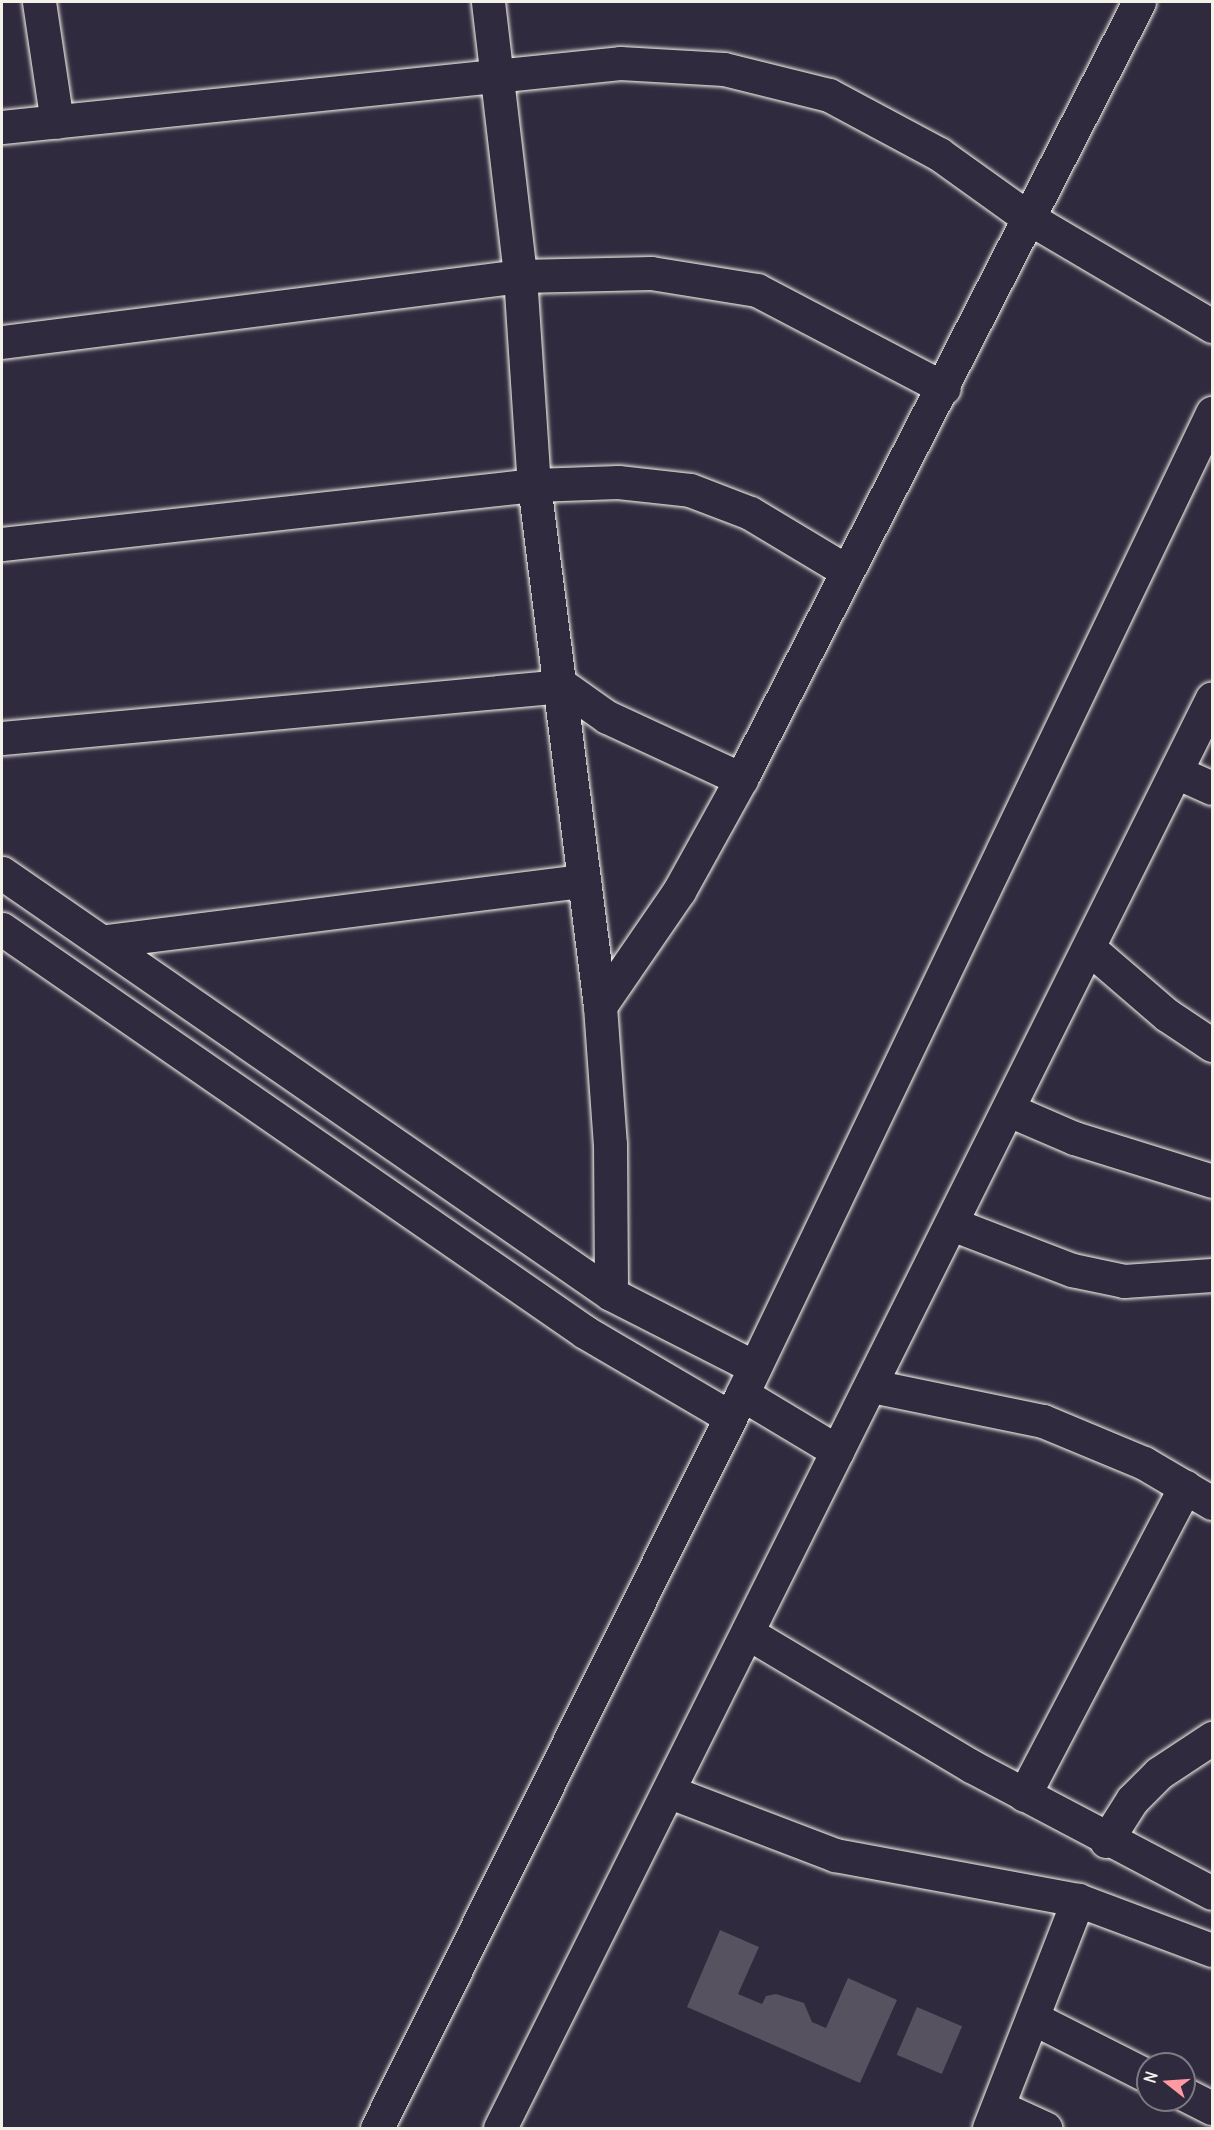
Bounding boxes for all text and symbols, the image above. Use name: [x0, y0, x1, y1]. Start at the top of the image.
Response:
north arrow: [1136, 2052, 1196, 2112]
text: N: [1140, 2069, 1162, 2086]

